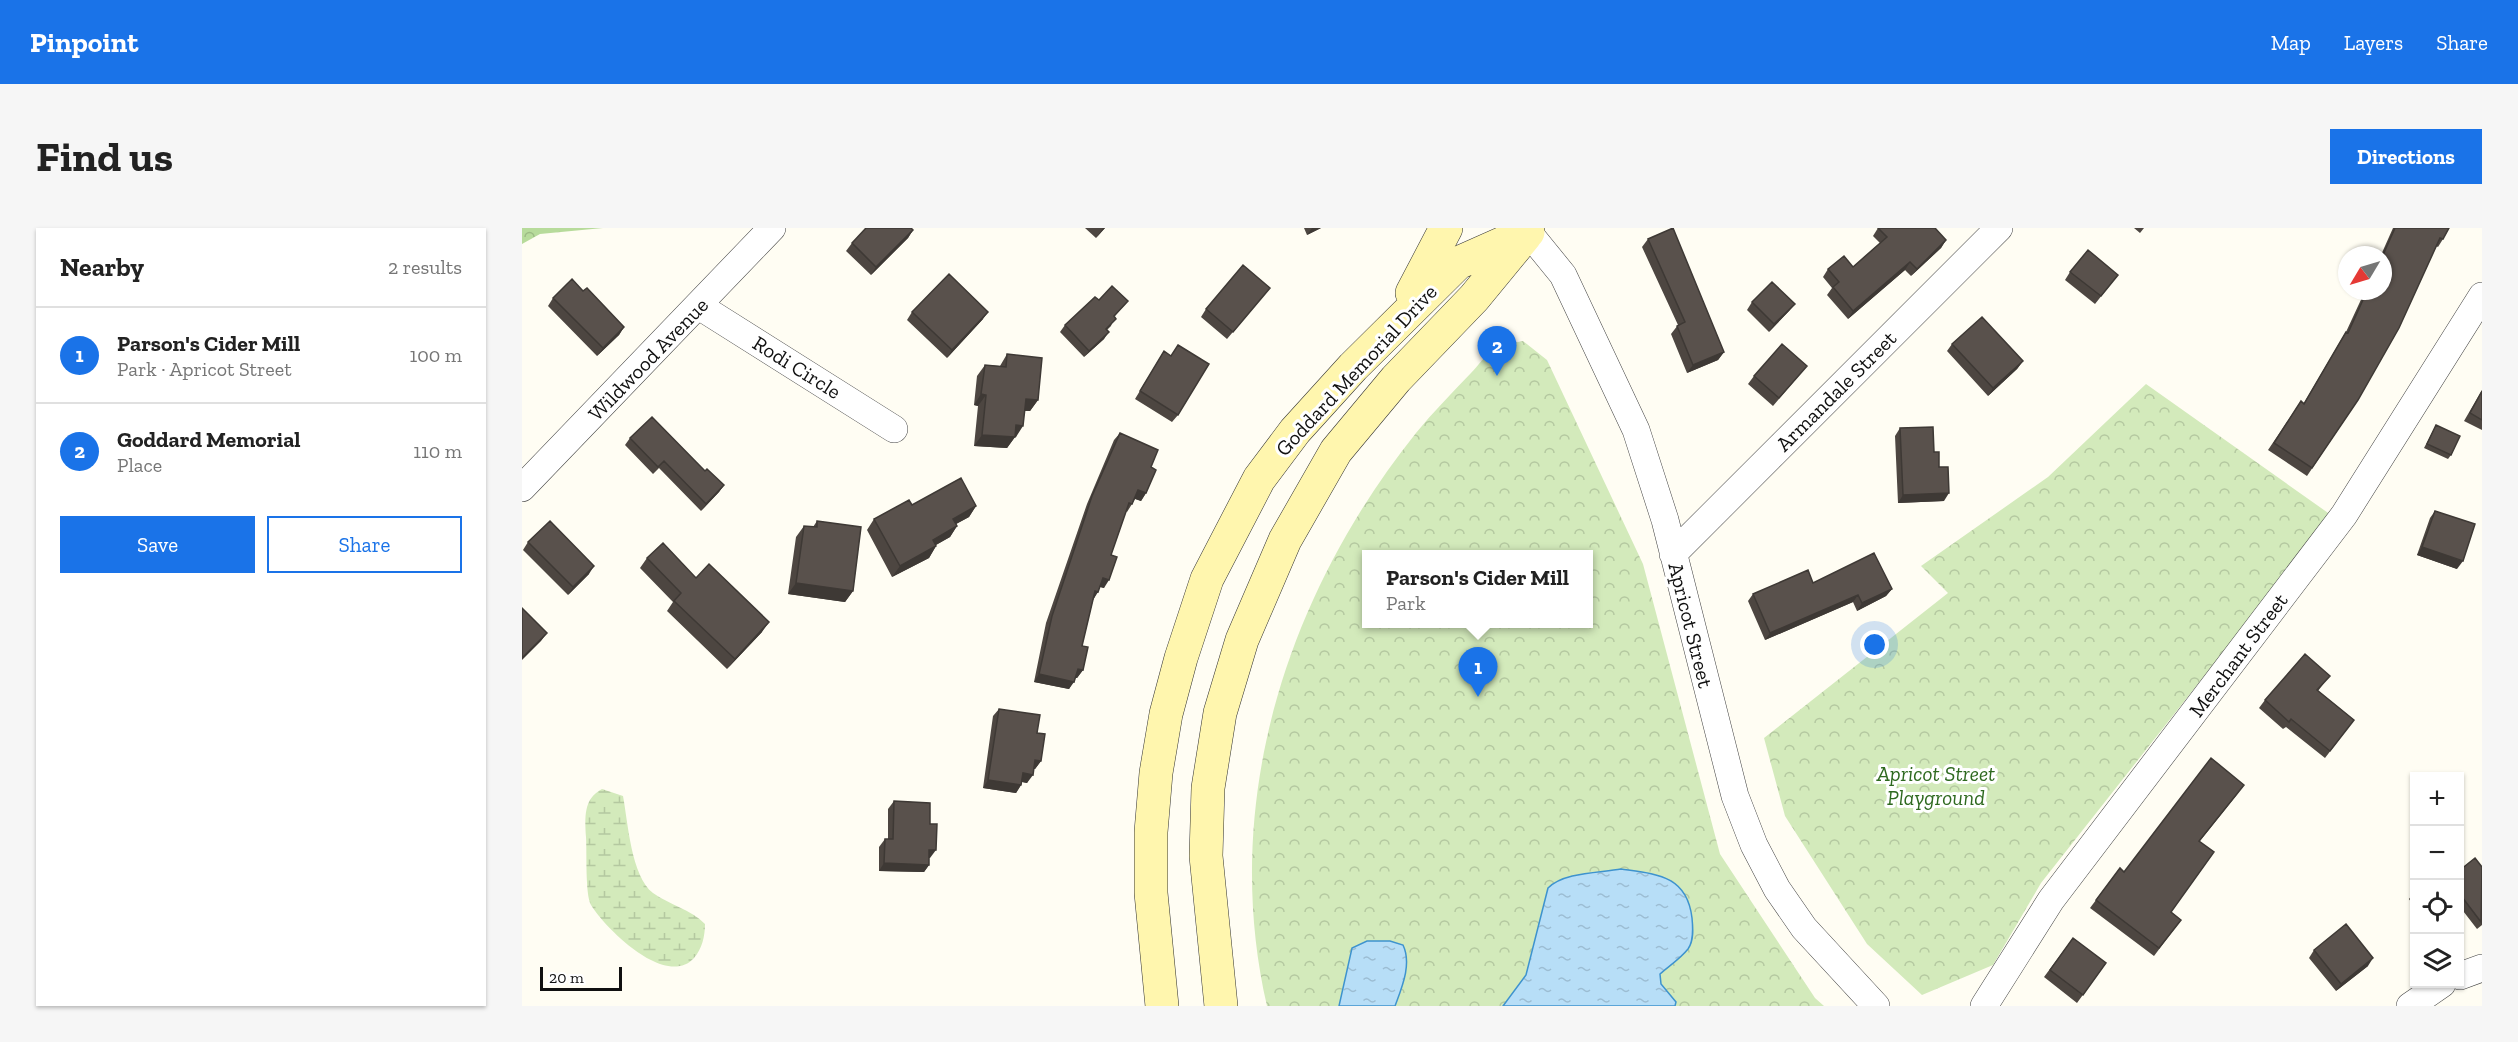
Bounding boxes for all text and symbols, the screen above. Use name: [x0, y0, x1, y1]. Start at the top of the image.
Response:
text: Pinpoint: [30, 26, 138, 59]
text: Map: [2271, 30, 2311, 55]
text: Layers: [2344, 30, 2403, 55]
text: Share: [2436, 30, 2488, 55]
button: Directions: [2330, 129, 2482, 184]
text: Find us: [36, 131, 173, 182]
north arrow: [2338, 246, 2392, 300]
text: Nearby: [60, 251, 144, 283]
text: 2 results: [388, 255, 462, 279]
street label: Goddard Memorial Drive: [1270, 279, 1442, 461]
street label: Wildwood Avenue: [583, 292, 713, 426]
street label: Armandale Street: [1771, 325, 1902, 456]
pin: 2: [1478, 326, 1516, 376]
text: Parson's Cider Mill: [117, 330, 300, 357]
street label: Rodi Circle: [748, 330, 846, 404]
text: 1: [75, 343, 84, 367]
text: 100 m: [409, 343, 462, 367]
text: Park · Apricot Street: [117, 357, 292, 381]
text: Goddard Memorial: [117, 426, 301, 453]
text: 2: [74, 439, 85, 463]
text: 110 m: [413, 439, 462, 463]
text: Place: [117, 453, 162, 477]
button: Save: [60, 516, 255, 573]
button: Share: [267, 516, 462, 573]
popup: [1362, 550, 1593, 628]
street label: Apricot Street: [1663, 560, 1719, 690]
text: Parson's Cider Mill: [1386, 564, 1569, 591]
street label: Merchant Street: [2183, 588, 2293, 722]
text: Park: [1386, 591, 1426, 615]
your location: [1860, 630, 1889, 659]
pin: 1: [1458, 648, 1498, 697]
park label: Apricot Street Playground: [1876, 761, 1995, 810]
map controls: [2410, 772, 2464, 988]
button: +: [2410, 772, 2464, 826]
button: −: [2410, 826, 2464, 880]
button: locate: [2410, 880, 2464, 934]
button: layers: [2410, 934, 2464, 988]
scale bar: [540, 964, 622, 992]
text: 20 m: [549, 968, 584, 987]

